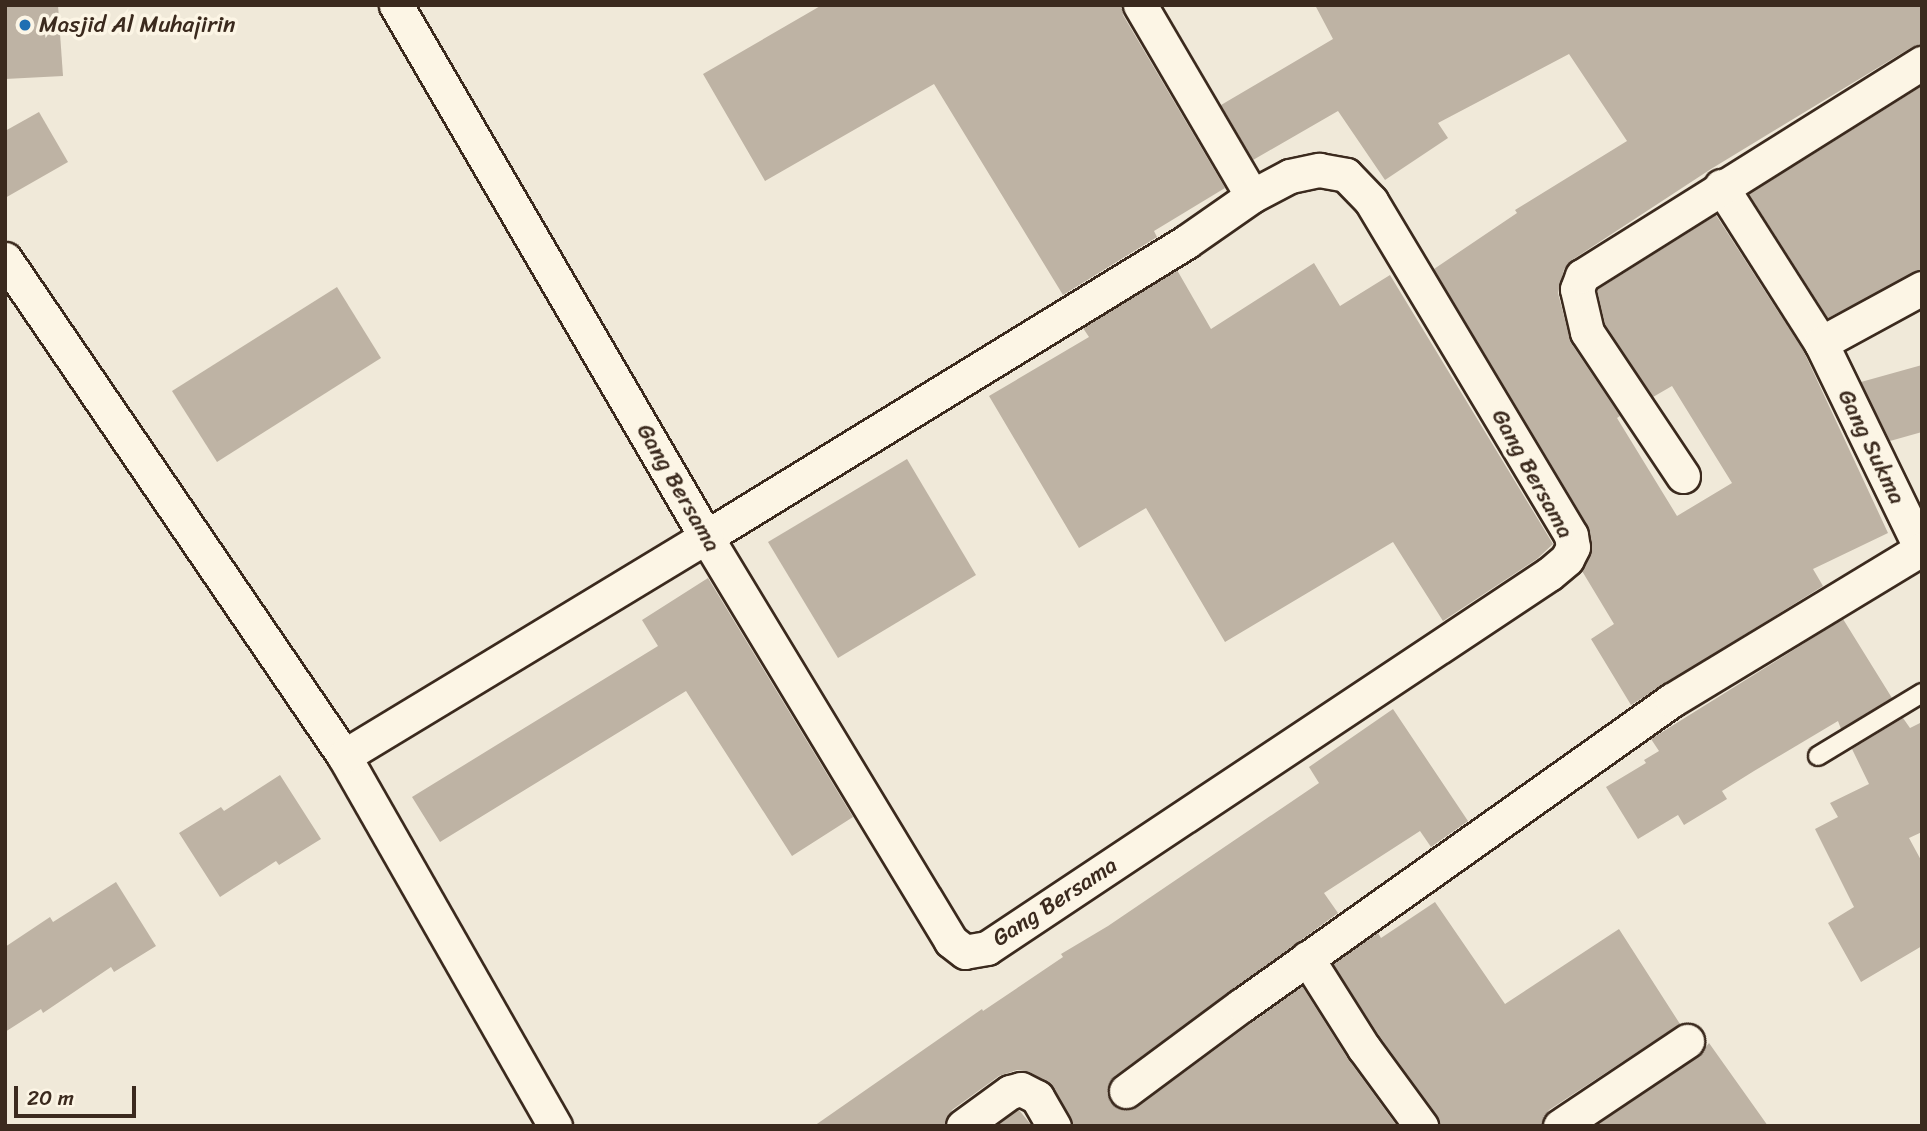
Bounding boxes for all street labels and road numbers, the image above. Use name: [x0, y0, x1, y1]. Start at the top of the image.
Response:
street label: Gang Sukma: [1831, 385, 1911, 509]
street label: Gang Bersama: [1485, 405, 1579, 543]
street label: Gang Bersama: [630, 419, 726, 557]
street label: Gang Bersama: [988, 851, 1122, 953]

